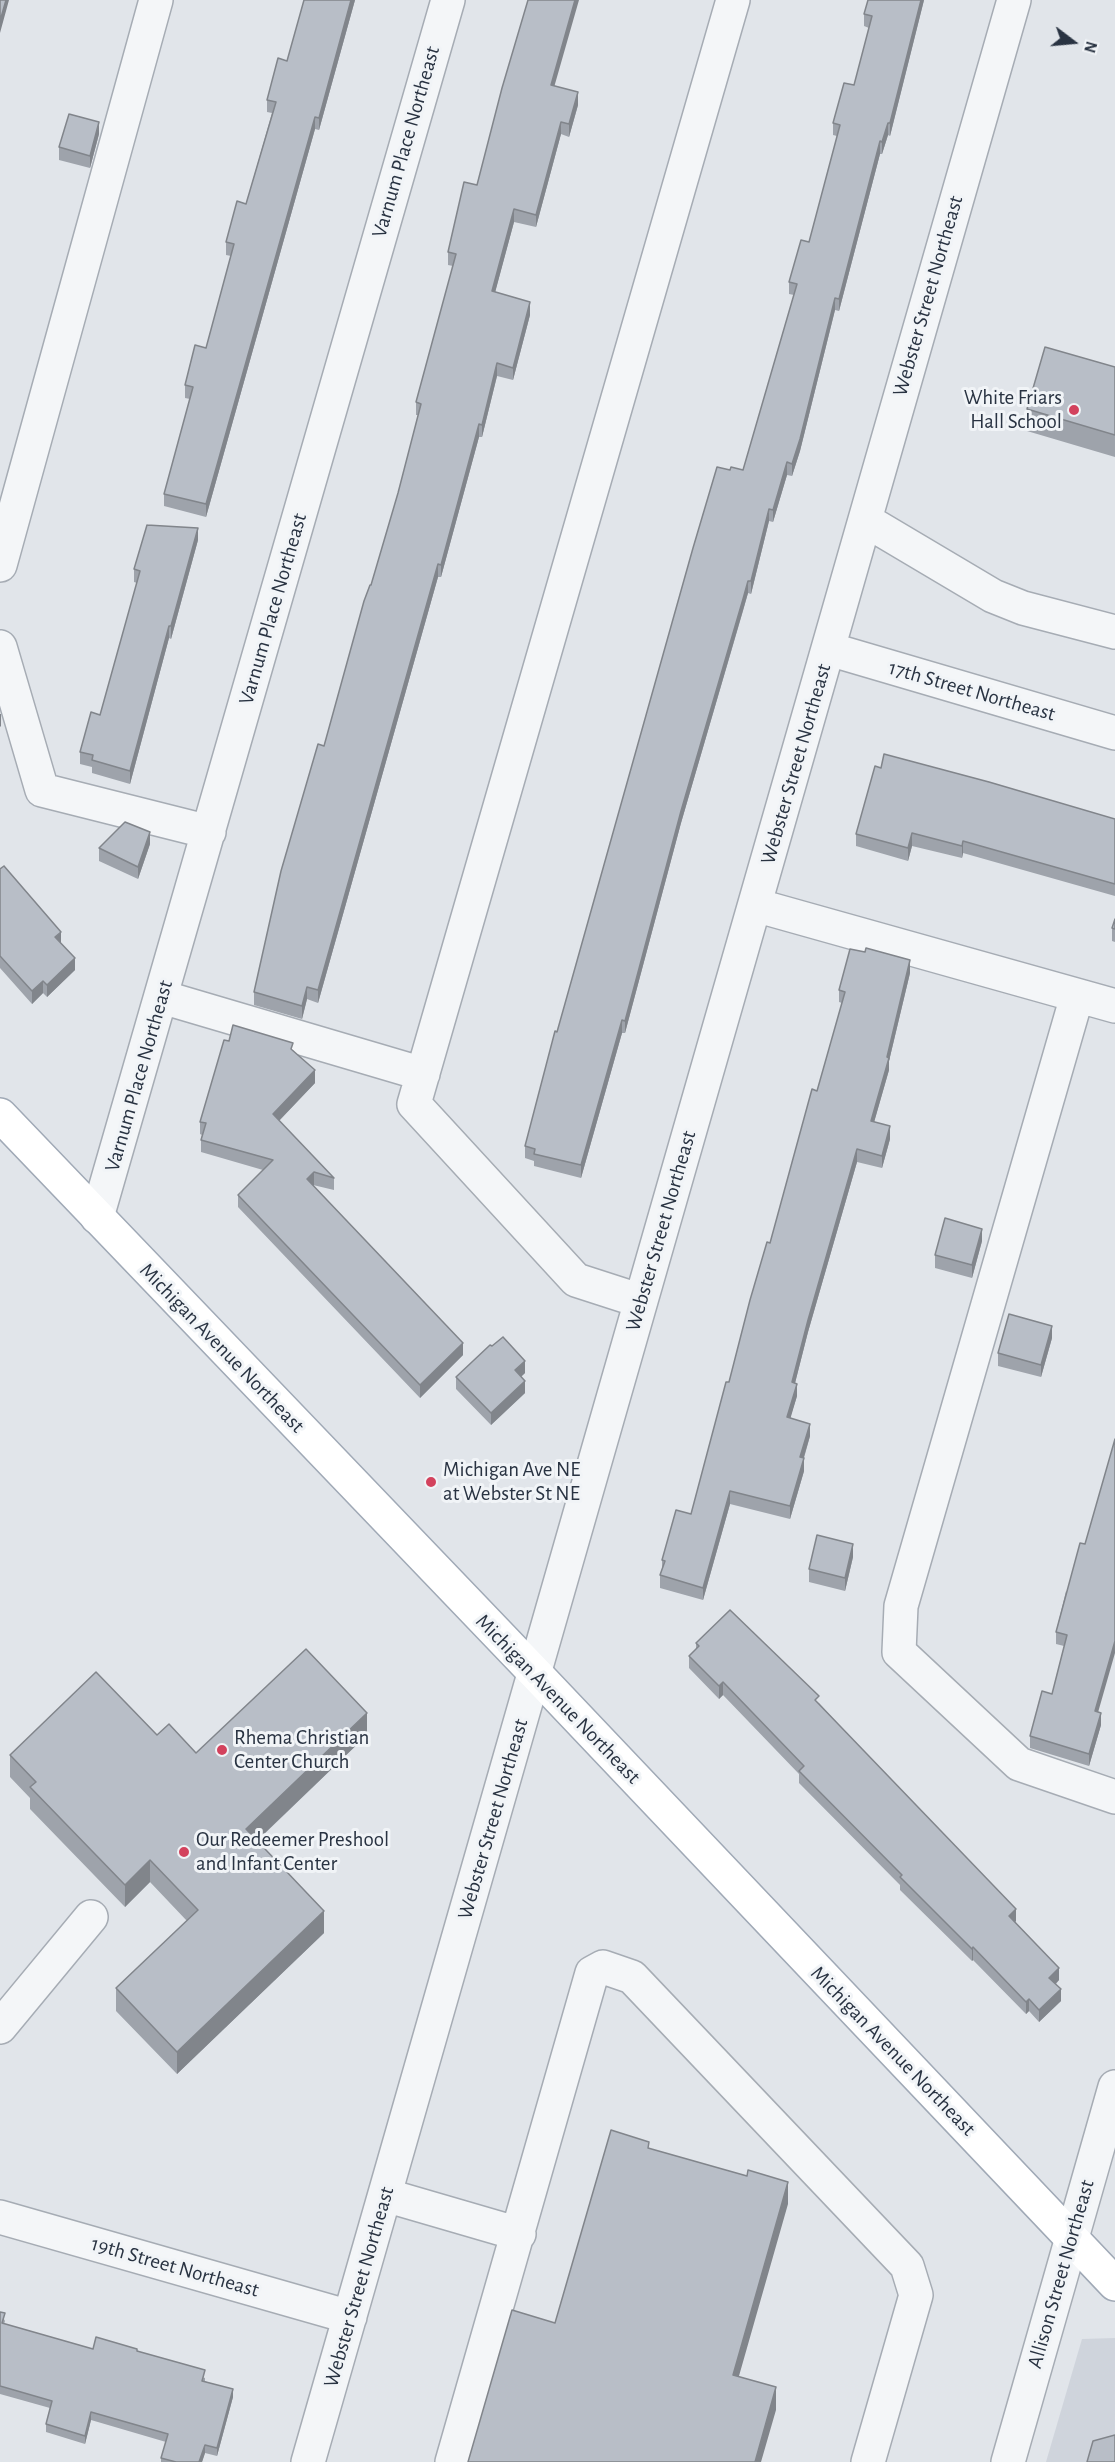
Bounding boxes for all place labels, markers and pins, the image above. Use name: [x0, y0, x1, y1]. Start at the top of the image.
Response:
place label: White Friars Hall School: [964, 385, 1062, 435]
marker: White Friars Hall School: [1067, 403, 1081, 417]
place label: Michigan Ave NE at Webster St NE: [443, 1457, 580, 1507]
marker: Michigan Ave NE at Webster St NE: [424, 1475, 438, 1489]
place label: Rhema Christian Center Church: [234, 1725, 369, 1775]
marker: Rhema Christian Center Church: [215, 1743, 229, 1757]
place label: Our Redeemer Preshool and Infant Center: [196, 1827, 389, 1877]
marker: Our Redeemer Preshool and Infant Center: [177, 1845, 191, 1859]

